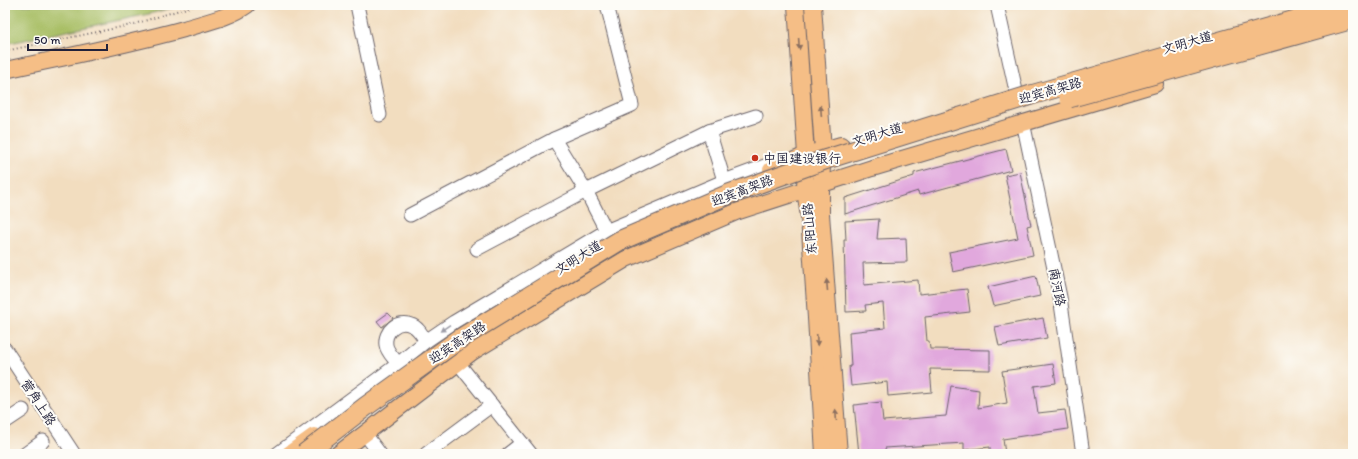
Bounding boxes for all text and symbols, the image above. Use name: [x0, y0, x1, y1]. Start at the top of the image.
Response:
scale bar: [28, 26, 107, 52]
street label: 文明大道: [1160, 28, 1214, 57]
text: 50 m: [34, 33, 60, 47]
one-way arrow: [795, 38, 802, 50]
street label: 迎宾高架路: [1017, 74, 1083, 107]
one-way arrow: [817, 105, 824, 117]
street label: 文明大道: [850, 120, 904, 149]
place label: 中国建设银行: [763, 151, 841, 166]
marker: 中国建设银行: [750, 153, 760, 163]
street label: 迎宾高架路: [709, 172, 775, 209]
street label: 东阳山路: [800, 202, 819, 256]
street label: 文明大道: [552, 237, 604, 278]
street label: 南河路: [1046, 267, 1069, 308]
one-way arrow: [823, 279, 830, 291]
street label: 迎宾高架路: [426, 318, 488, 367]
one-way arrow: [440, 324, 450, 332]
one-way arrow: [814, 334, 821, 346]
street label: 营角上路: [18, 376, 59, 428]
one-way arrow: [833, 408, 839, 421]

